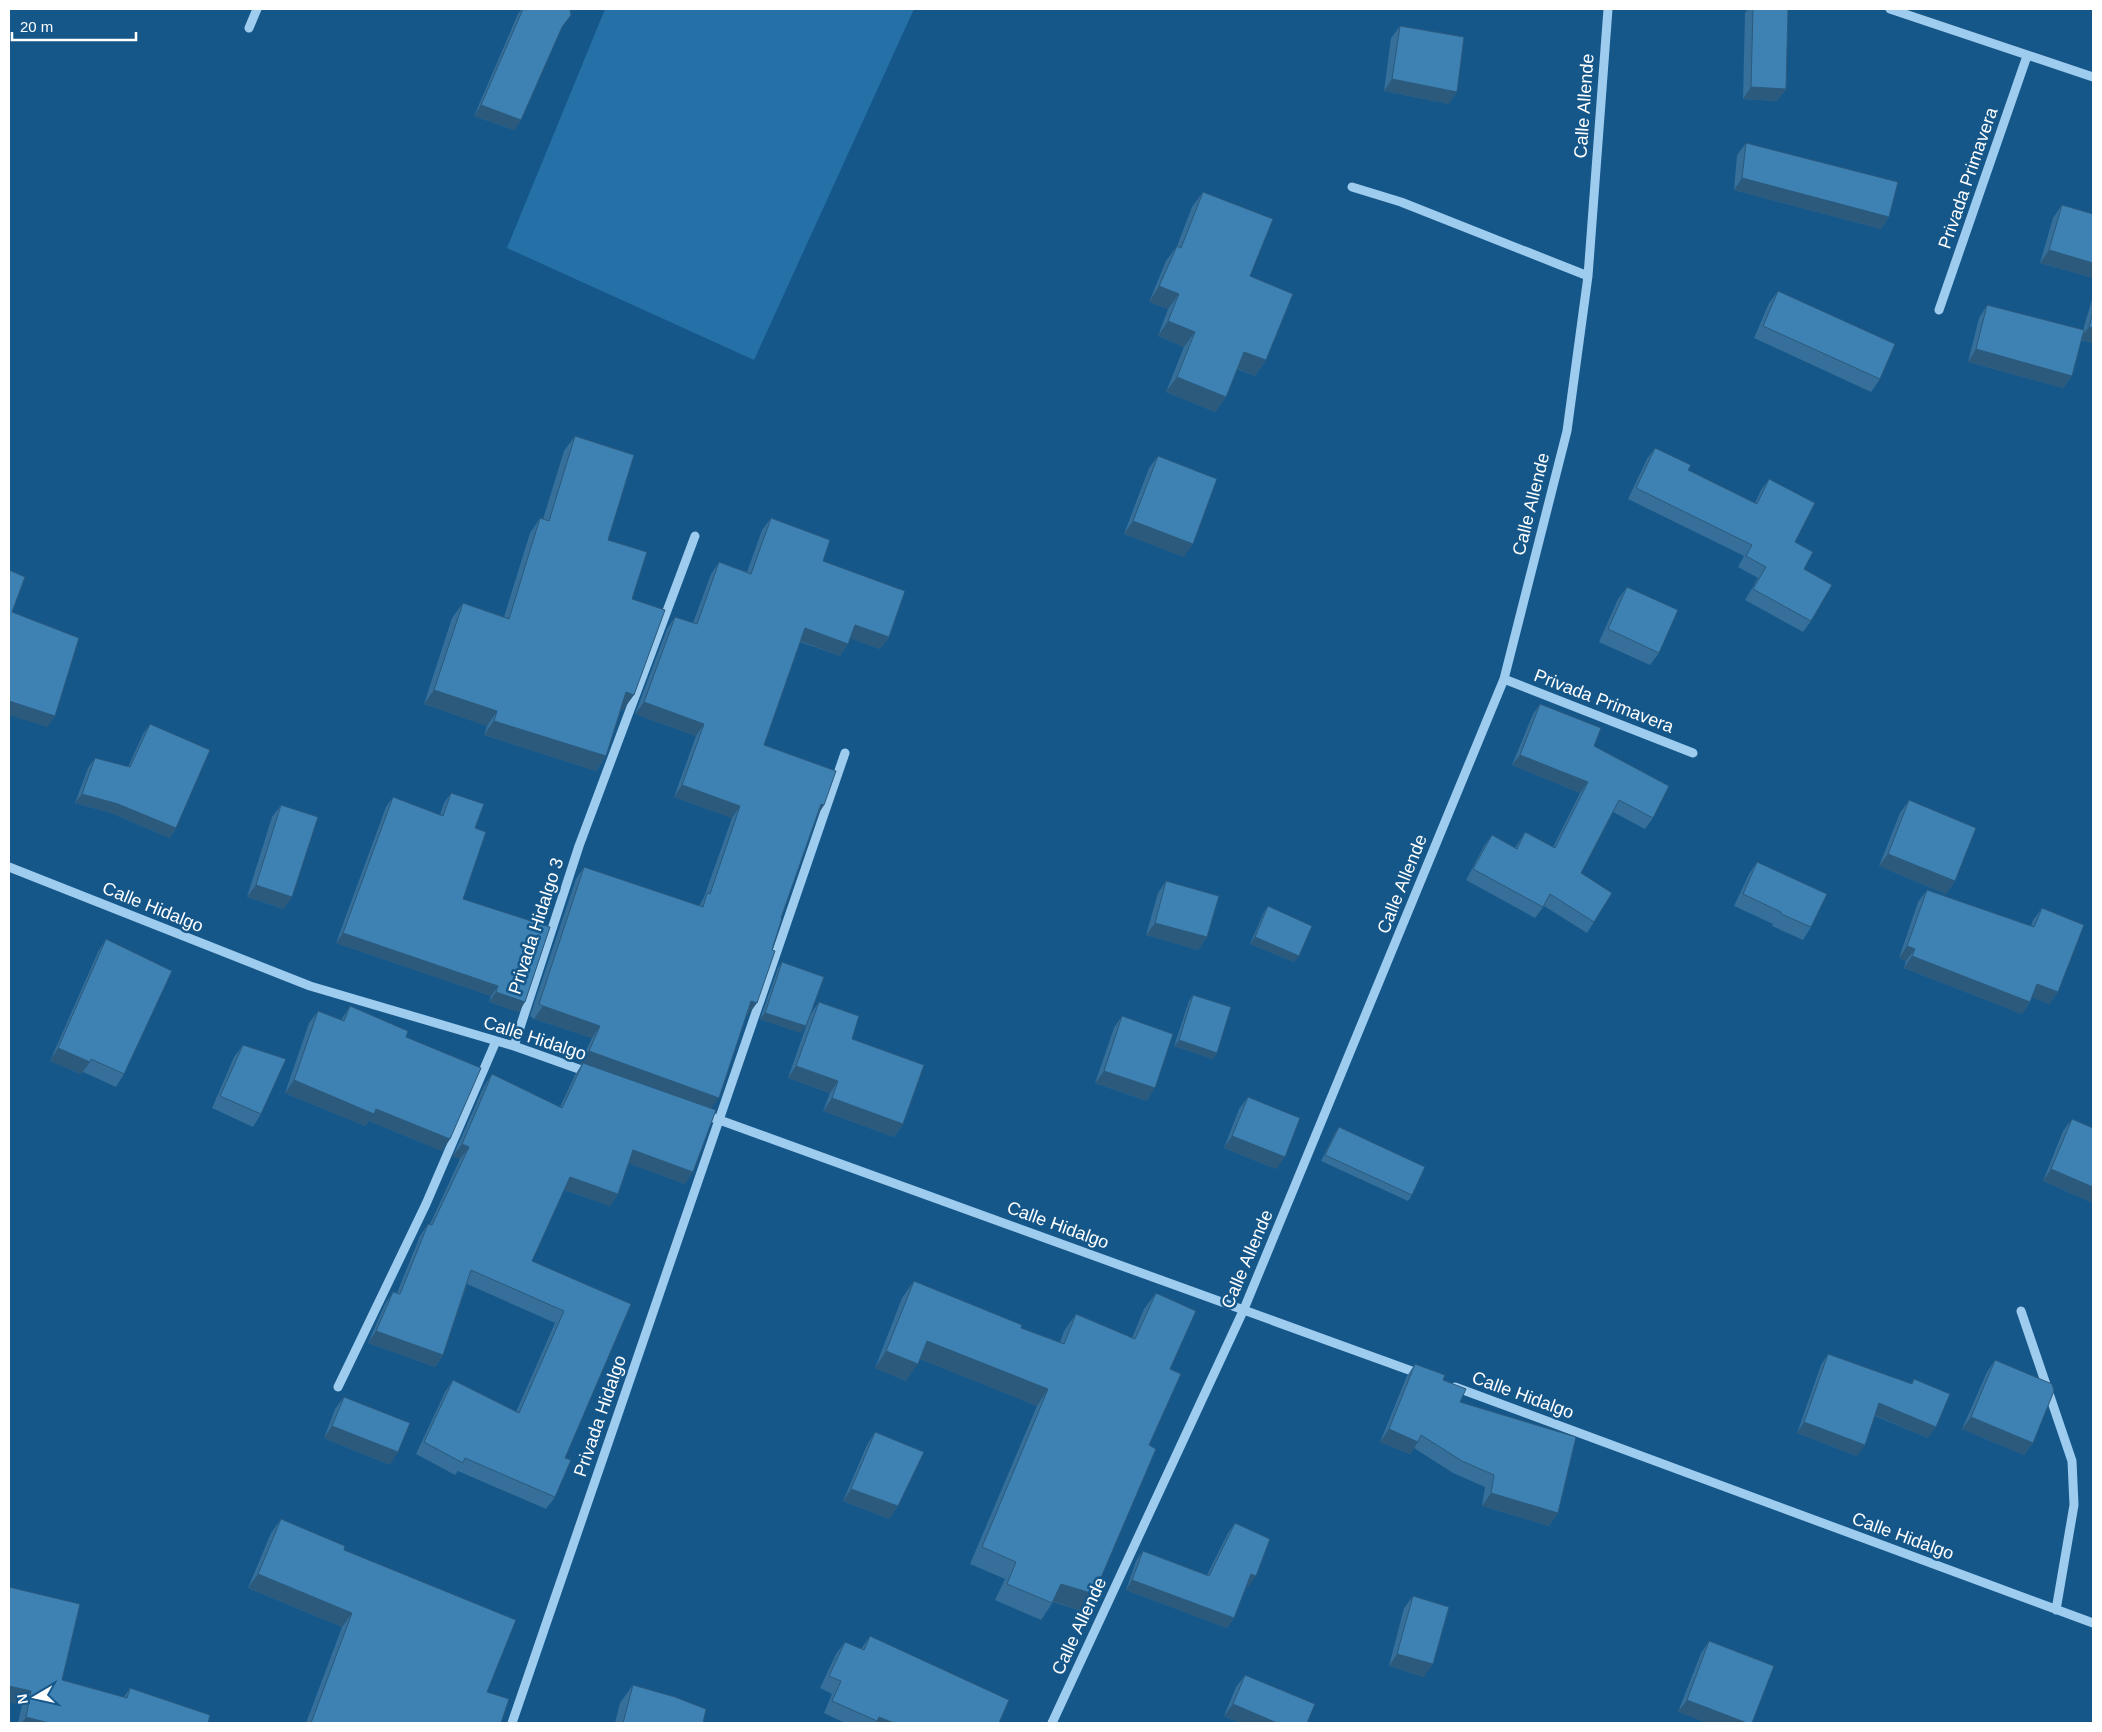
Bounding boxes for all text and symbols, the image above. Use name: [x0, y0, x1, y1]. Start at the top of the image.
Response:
scale bar: [12, 10, 136, 42]
text: 20 m: [20, 18, 53, 35]
street label: Calle Allende: [1570, 53, 1598, 159]
street label: Privada Primavera: [1934, 104, 2002, 251]
street label: Calle Allende: [1509, 451, 1553, 557]
street label: Privada Primavera: [1531, 665, 1678, 737]
street label: Calle Allende: [1373, 832, 1431, 936]
street label: Privada Hidalgo 3: [505, 855, 567, 997]
street label: Calle Hidalgo: [100, 878, 206, 936]
street label: Calle Hidalgo: [481, 1012, 589, 1064]
street label: Calle Hidalgo: [1004, 1197, 1112, 1253]
street label: Calle Allende: [1217, 1207, 1277, 1311]
street label: Privada Hidalgo: [570, 1353, 630, 1479]
street label: Calle Hidalgo: [1469, 1367, 1577, 1423]
street label: Calle Hidalgo: [1849, 1508, 1957, 1564]
street label: Calle Allende: [1048, 1574, 1110, 1678]
north arrow: [10, 1672, 60, 1722]
text: N: [13, 1693, 31, 1705]

